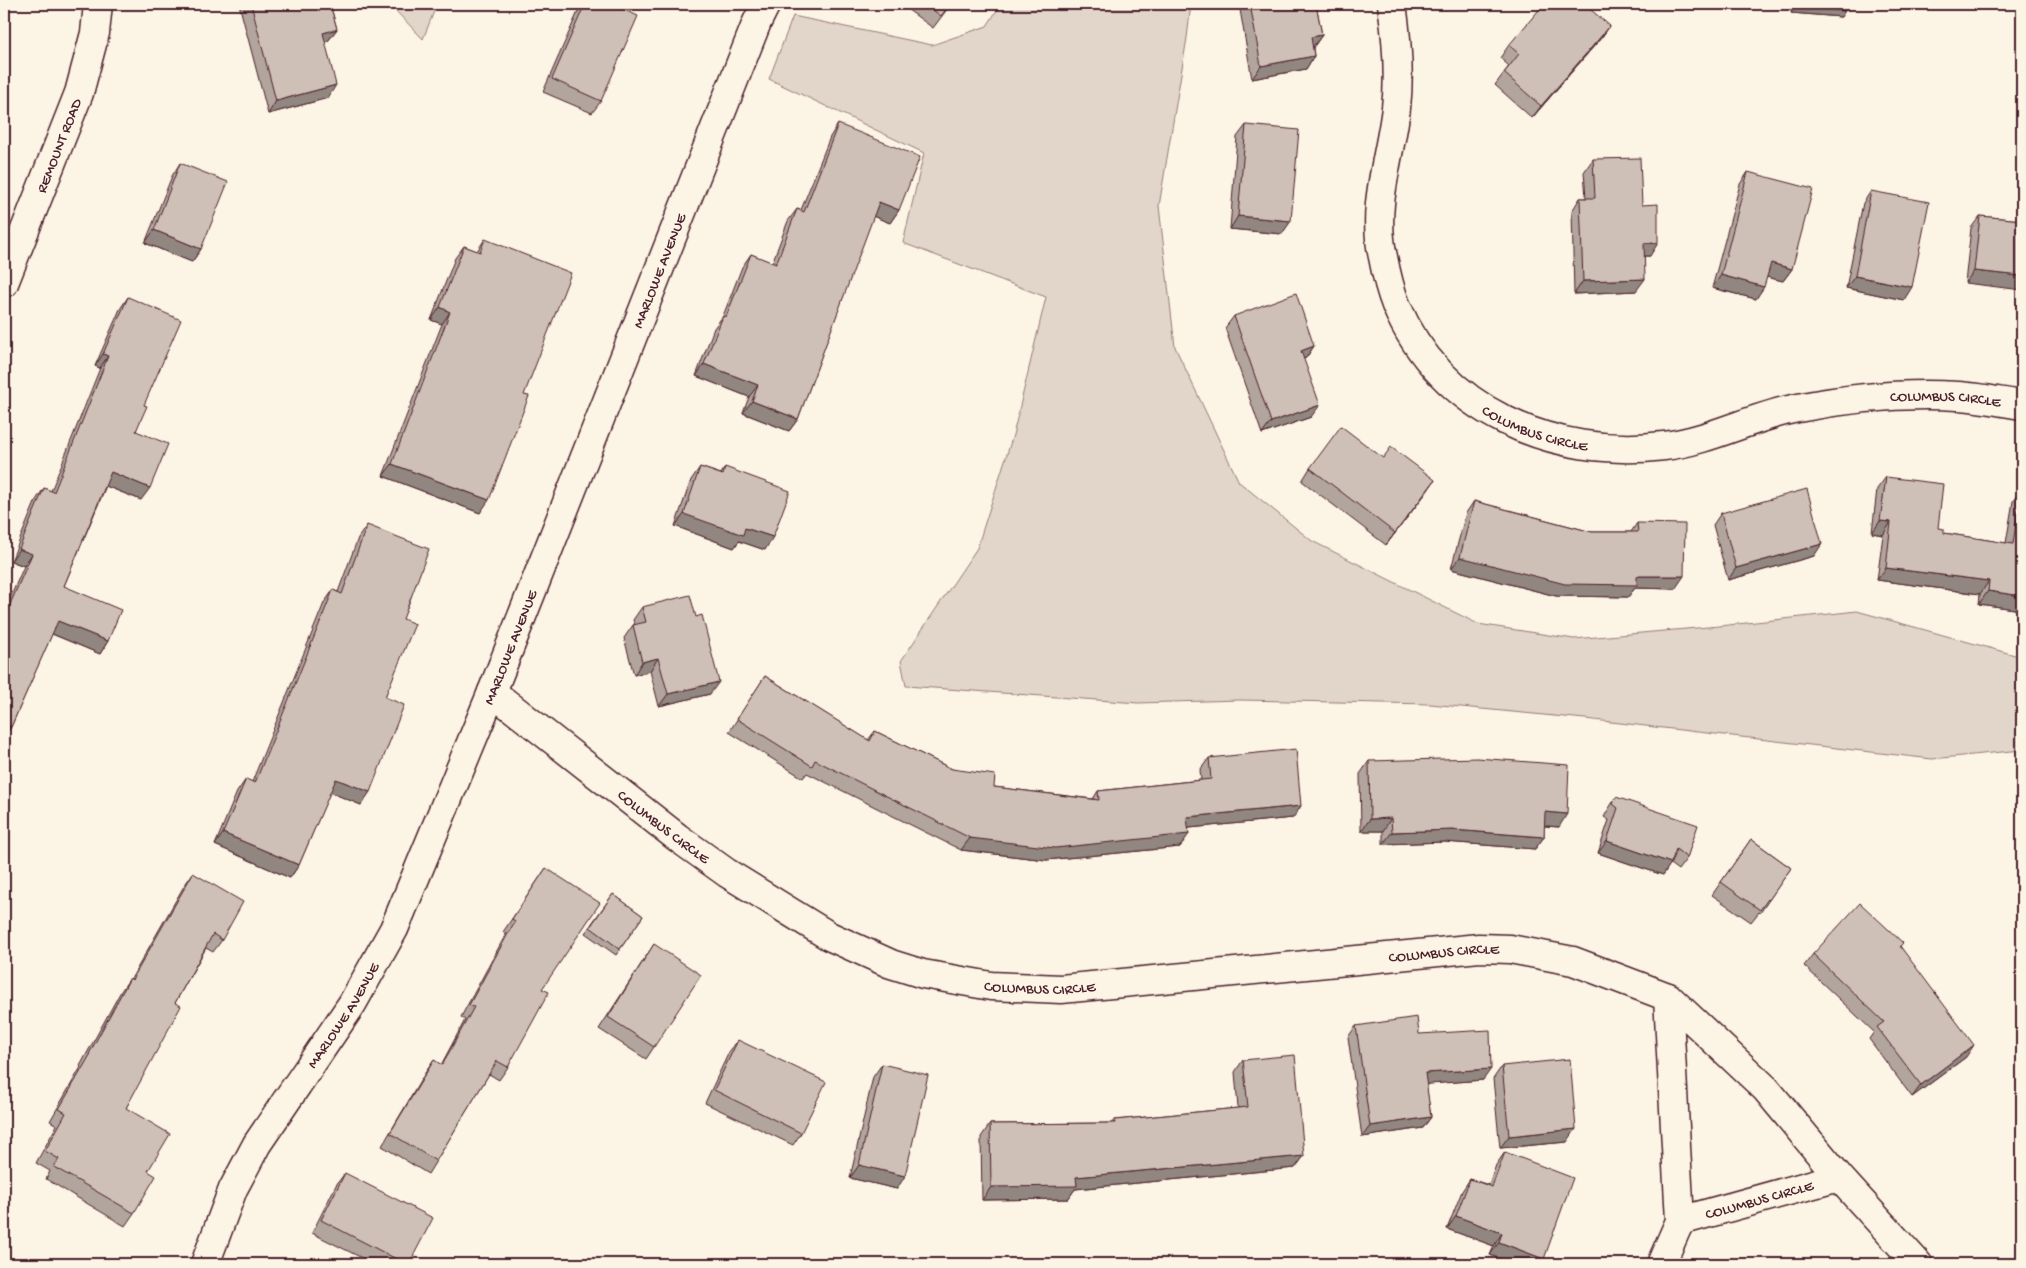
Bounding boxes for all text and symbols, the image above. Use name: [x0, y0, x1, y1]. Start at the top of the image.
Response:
street label: REMOUNT ROAD: [33, 96, 87, 196]
street label: MARLOWE AVENUE: [630, 211, 692, 331]
street label: COLUMBUS CIRCLE: [1890, 388, 2003, 413]
street label: COLUMBUS CIRCLE: [1478, 402, 1589, 456]
street label: MARLOWE AVENUE: [481, 587, 543, 708]
street label: COLUMBUS CIRCLE: [613, 787, 713, 869]
street label: COLUMBUS CIRCLE: [1388, 941, 1500, 968]
street label: MARLOWE AVENUE: [304, 959, 385, 1072]
street label: COLUMBUS CIRCLE: [982, 978, 1097, 1000]
street label: COLUMBUS CIRCLE: [1704, 1177, 1816, 1225]

